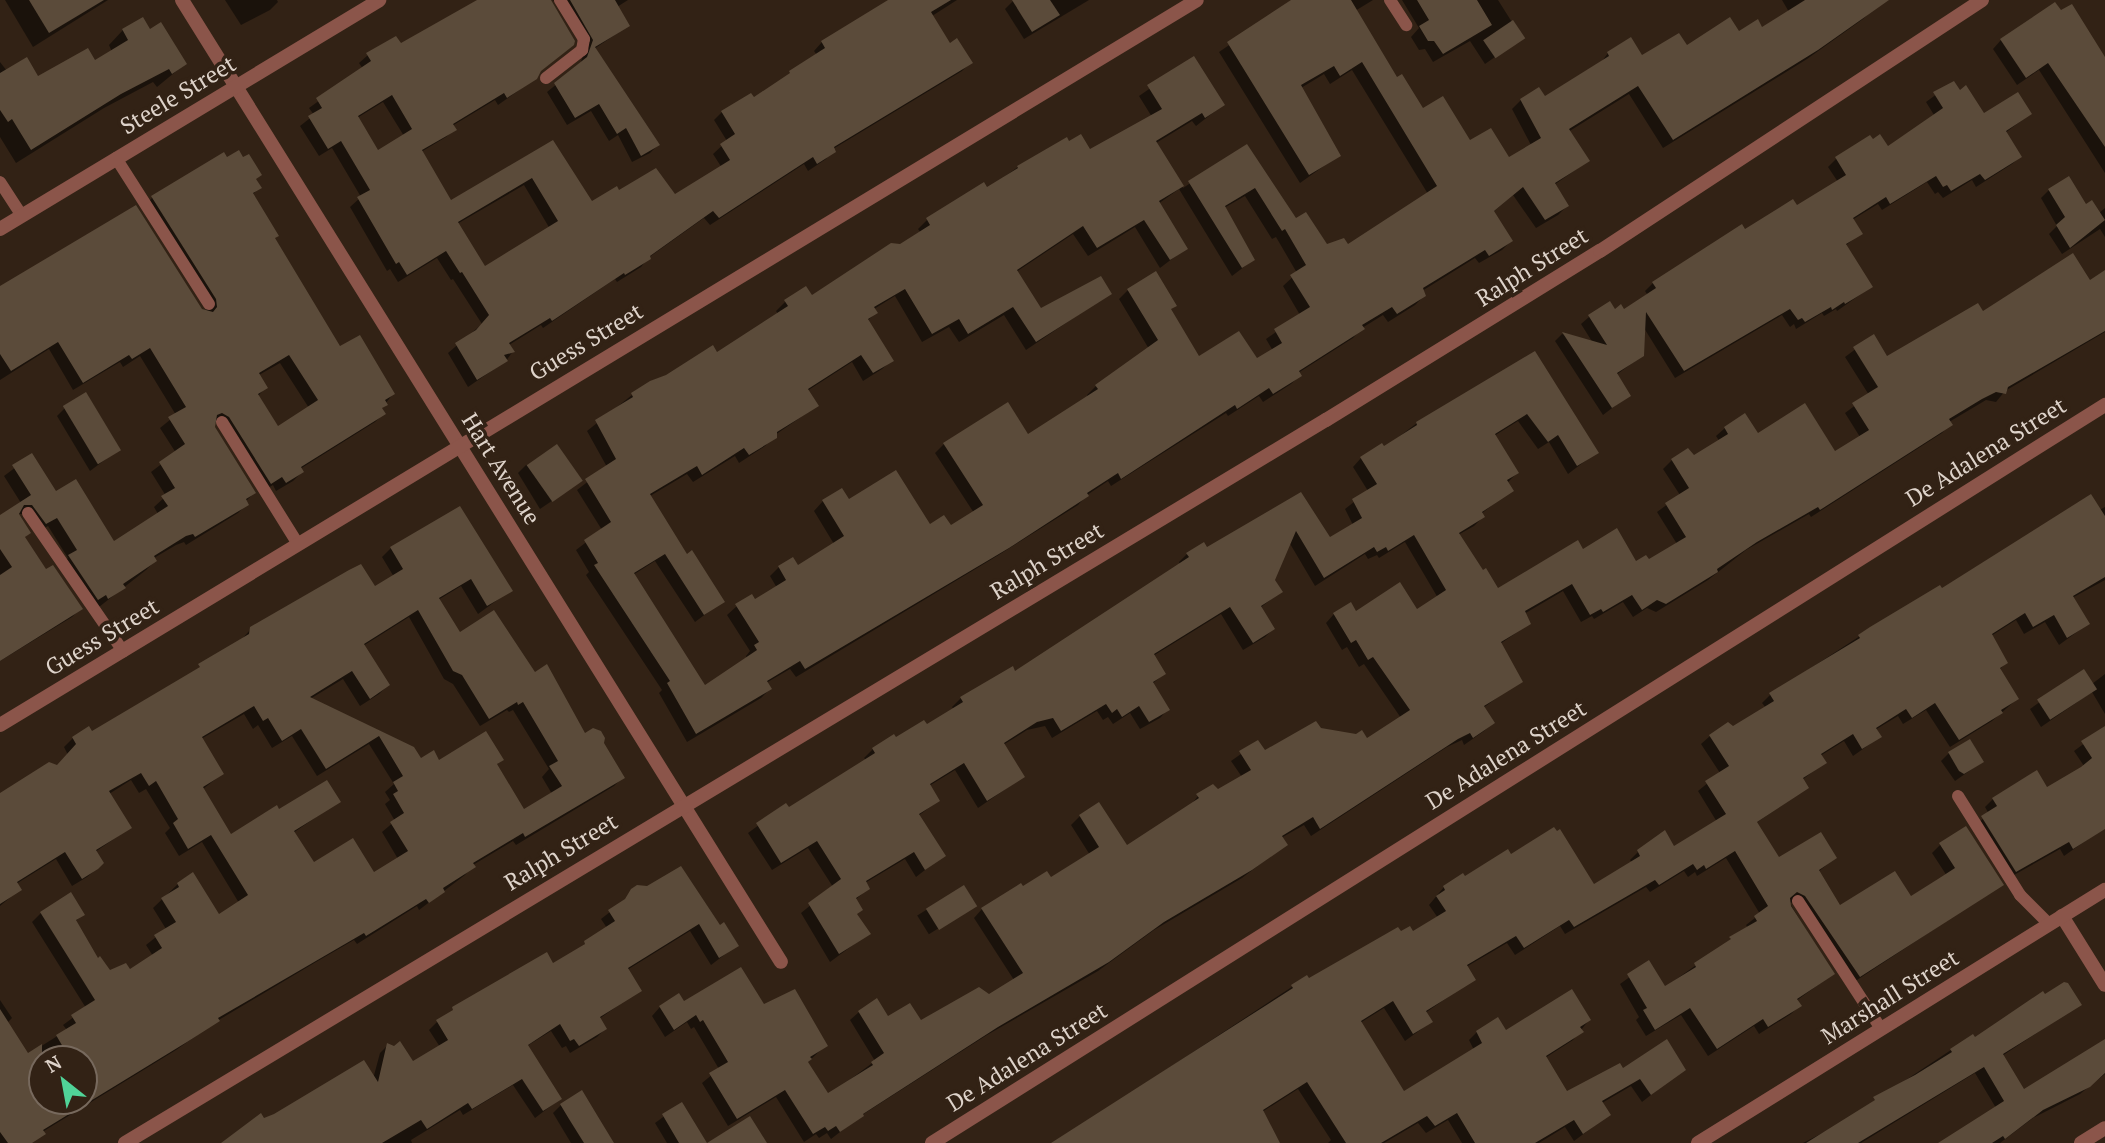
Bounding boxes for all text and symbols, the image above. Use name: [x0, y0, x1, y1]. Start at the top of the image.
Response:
street label: Steele Street: [115, 50, 241, 140]
street label: Ralph Street: [1471, 222, 1593, 312]
street label: Guess Street: [524, 297, 648, 387]
street label: De Adalena Street: [1901, 391, 2071, 513]
street label: Hart Avenue: [456, 408, 546, 530]
street label: Ralph Street: [986, 517, 1108, 605]
street label: Guess Street: [40, 592, 164, 682]
street label: De Adalena Street: [1421, 694, 1591, 816]
street label: Ralph Street: [500, 808, 622, 896]
street label: Marshall Street: [1816, 944, 1964, 1050]
street label: De Adalena Street: [942, 996, 1112, 1118]
north arrow: [28, 1045, 98, 1115]
text: N: [40, 1049, 66, 1078]

